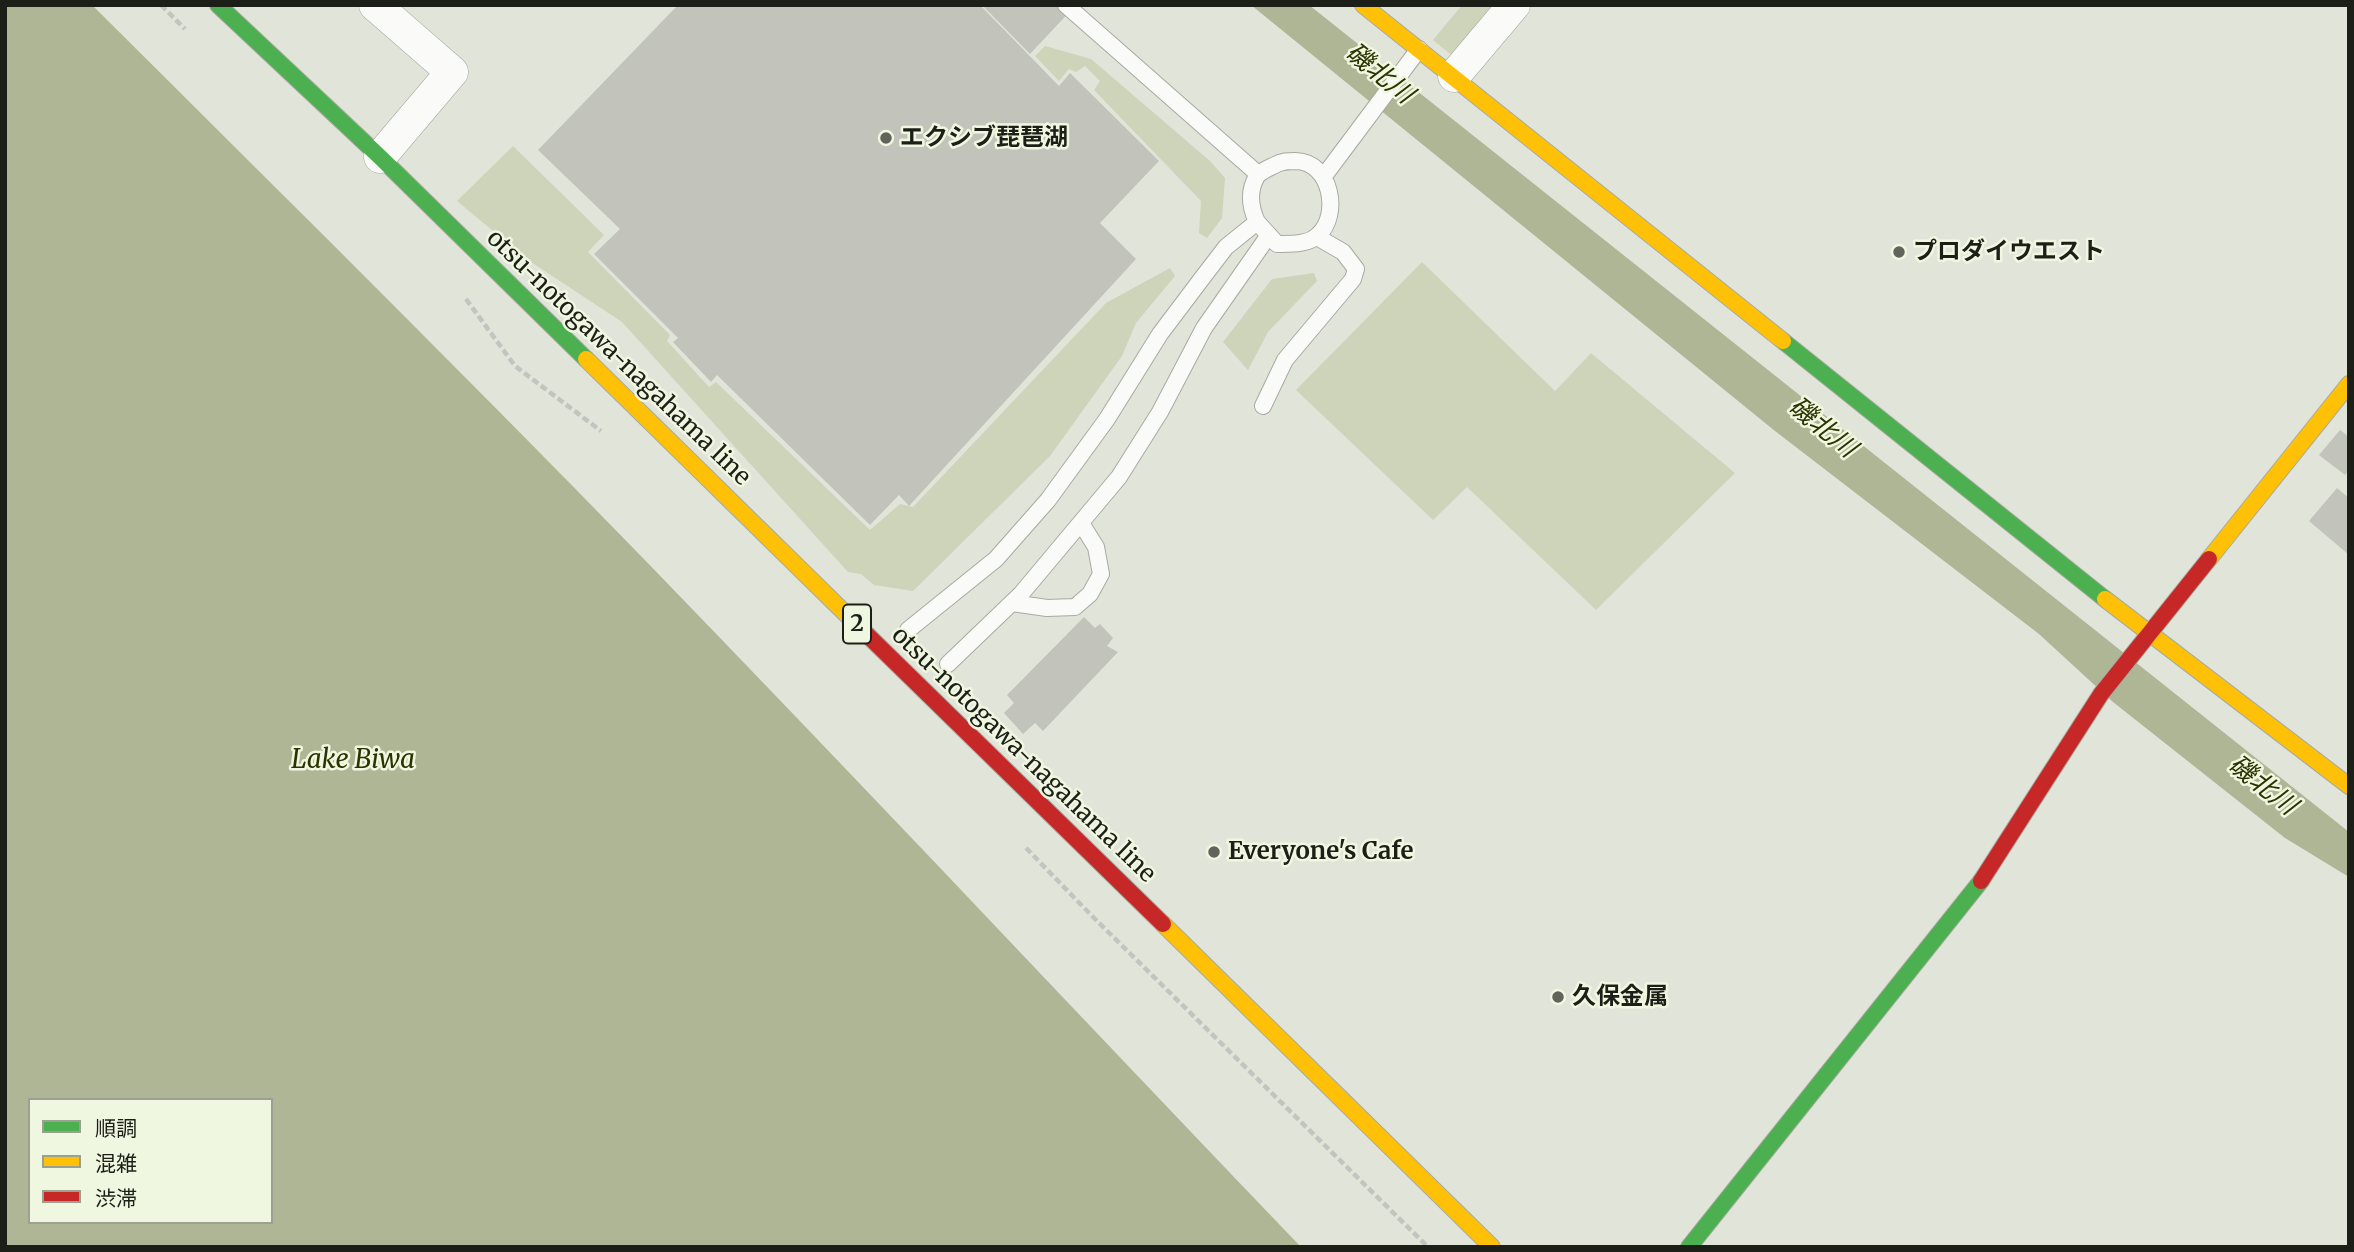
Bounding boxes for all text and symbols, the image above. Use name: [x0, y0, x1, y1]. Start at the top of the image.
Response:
water label: 磯北川: [1339, 37, 1419, 111]
place label: エクシブ琵琶湖: [900, 124, 1068, 152]
marker: エクシブ琵琶湖: [878, 130, 894, 146]
street label: otsu-notogawa-nagahama line: [480, 224, 756, 492]
place label: プロダイウエスト: [1913, 238, 2105, 266]
marker: プロダイウエスト: [1891, 244, 1907, 260]
water label: 磯北川: [1782, 391, 1862, 465]
road number: 2: [843, 604, 871, 644]
street label: otsu-notogawa-nagahama line: [885, 621, 1161, 889]
water label: Lake Biwa: [291, 745, 415, 777]
water label: 磯北川: [2222, 750, 2302, 822]
place label: Everyone's Cafe: [1228, 838, 1414, 866]
marker: Everyone's Cafe: [1206, 844, 1222, 860]
place label: 久保金属: [1572, 983, 1668, 1011]
marker: 久保金属: [1550, 989, 1566, 1005]
legend: [28, 1098, 273, 1224]
text: 順調: [95, 1115, 137, 1142]
text: 混雑: [95, 1150, 137, 1177]
text: 渋滞: [95, 1185, 137, 1212]

